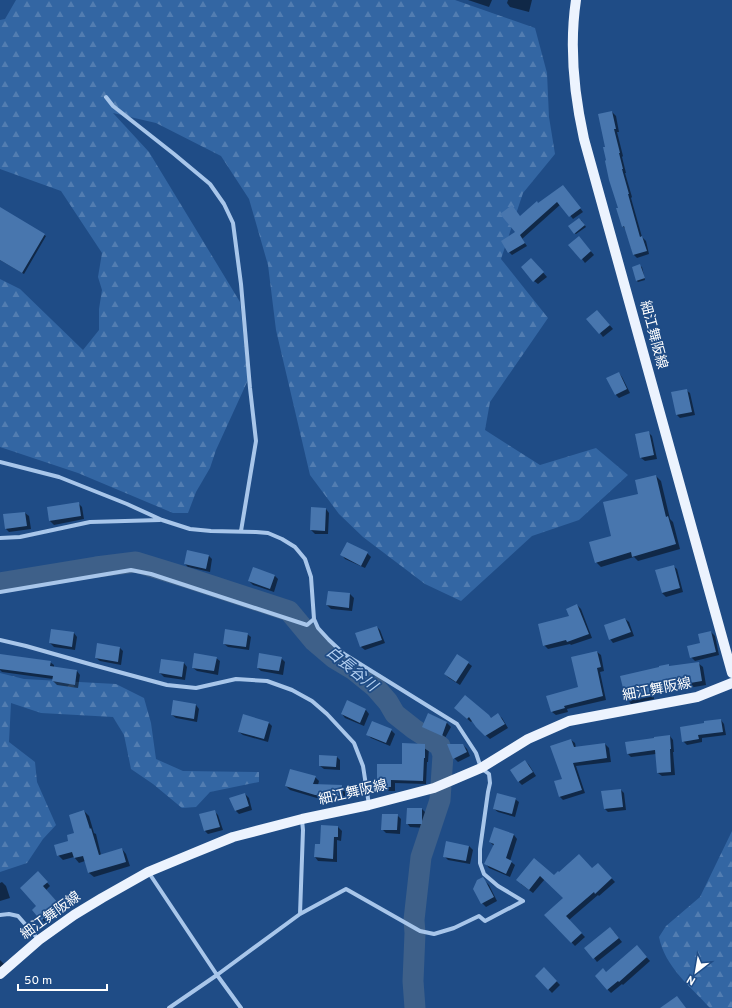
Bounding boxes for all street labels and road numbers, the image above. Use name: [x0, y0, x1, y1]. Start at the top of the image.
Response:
street label: 細江舞阪線: [636, 299, 670, 371]
street label: 細江舞阪線: [621, 675, 693, 705]
street label: 細江舞阪線: [317, 777, 389, 809]
street label: 細江舞阪線: [18, 889, 84, 943]

